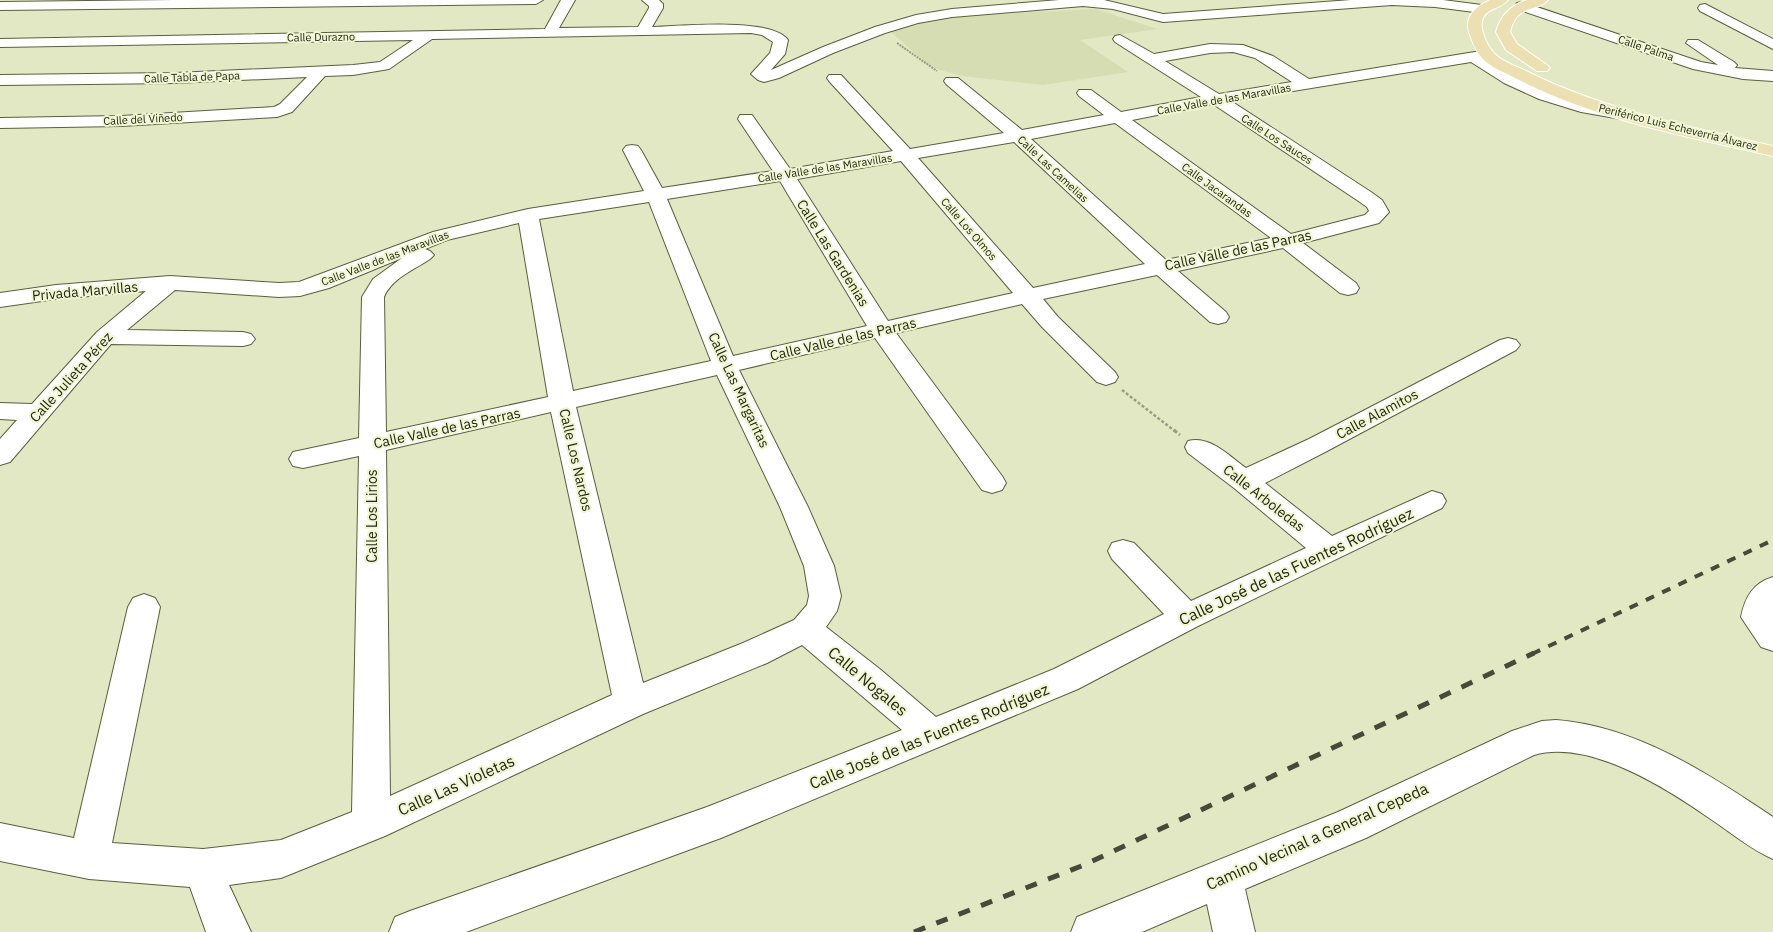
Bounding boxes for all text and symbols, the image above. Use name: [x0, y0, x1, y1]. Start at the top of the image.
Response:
street label: Calle Durazno: [287, 29, 355, 45]
street label: Calle Palma: [1616, 32, 1676, 64]
street label: Calle Tabla de Papa: [144, 68, 240, 86]
street label: Calle Valle de las Maravillas: [1156, 80, 1292, 118]
street label: Periférico Luis Echeverría Álvarez: [1597, 100, 1759, 154]
street label: Calle del Viñedo: [103, 110, 183, 128]
street label: Calle Los Sauces: [1239, 111, 1315, 167]
street label: Calle Las Camelias: [1015, 133, 1091, 205]
street label: Calle Valle de las Maravillas: [757, 150, 893, 186]
street label: Calle Jacarandas: [1179, 160, 1255, 220]
street label: Calle Los Olmos: [938, 195, 1000, 263]
street label: Calle Las Gardenias: [793, 196, 873, 310]
street label: Calle Valle de las Parras: [1163, 226, 1313, 274]
street label: Calle Valle de las Maravillas: [319, 227, 451, 289]
street label: Privada Marvillas: [31, 277, 139, 305]
street label: Calle Valle de las Parras: [768, 313, 918, 365]
street label: Calle Julieta Pérez: [26, 328, 117, 426]
street label: Calle Las Margaritas: [704, 329, 774, 451]
street label: Calle Alamitos: [1333, 385, 1421, 443]
street label: Calle Valle de las Parras: [372, 404, 522, 452]
street label: Calle Los Nardos: [555, 407, 597, 513]
street label: Calle Arboledas: [1220, 461, 1309, 536]
street label: Calle Los Lirios: [363, 469, 381, 563]
street label: Calle José de las Fuentes Rodríguez: [1176, 503, 1416, 629]
street label: Calle Nogales: [824, 642, 912, 720]
street label: Calle José de las Fuentes Rodríguez: [806, 679, 1052, 793]
street label: Calle Las Violetas: [395, 750, 517, 820]
street label: Camino Vecinal a General Cepeda: [1203, 778, 1432, 894]

